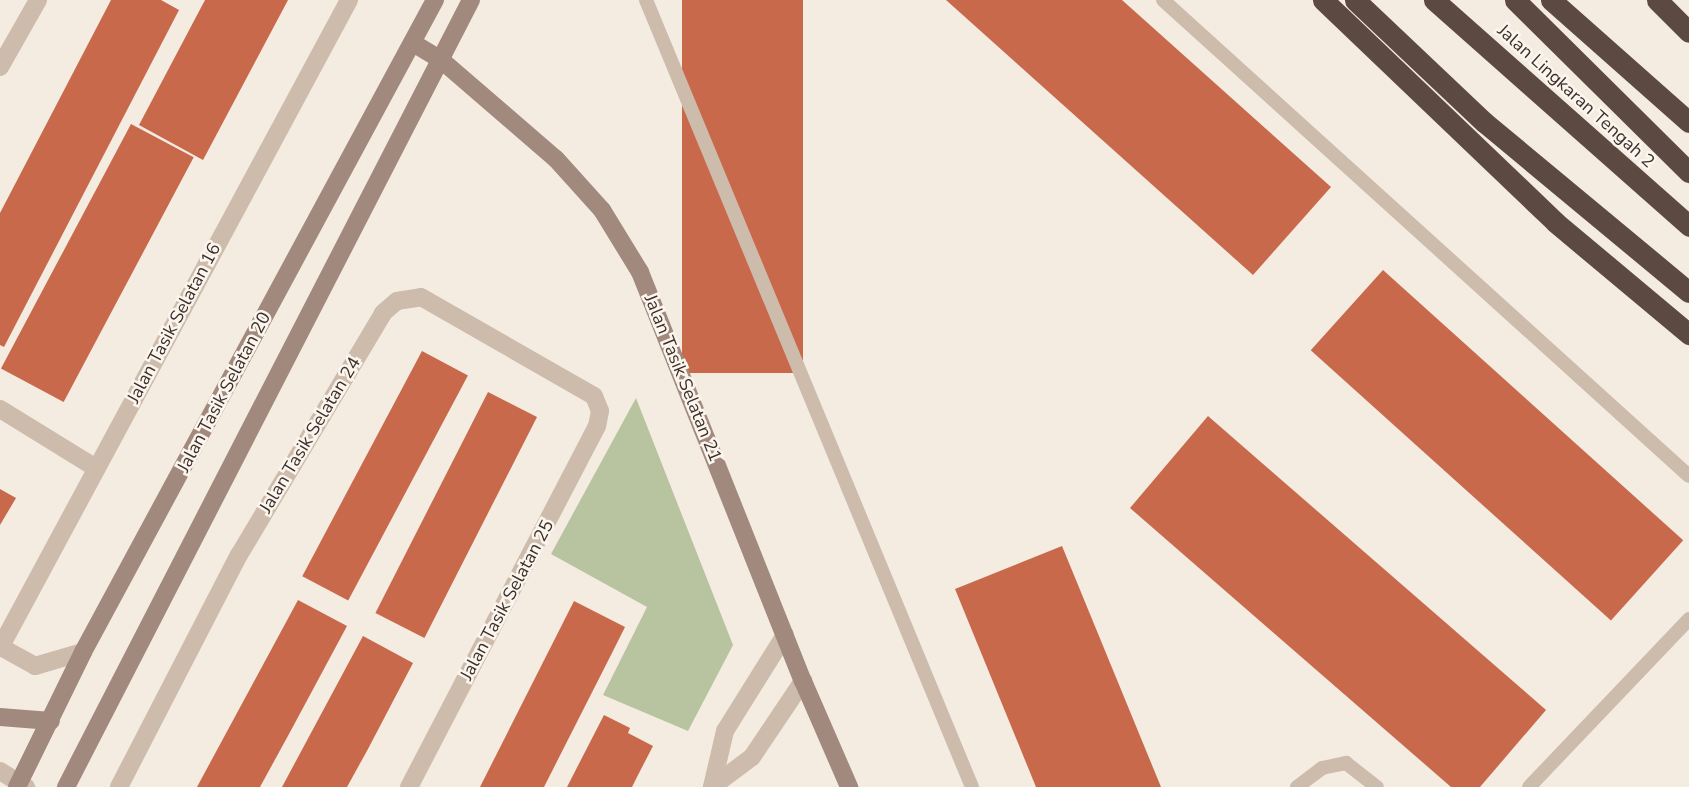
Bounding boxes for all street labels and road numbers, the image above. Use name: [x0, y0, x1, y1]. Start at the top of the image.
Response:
street label: Jalan Lingkaran Tengah 2: [1493, 20, 1659, 172]
street label: Jalan Tasik Selatan 16: [123, 239, 225, 407]
street label: Jalan Tasik Selatan 21: [640, 291, 726, 465]
street label: Jalan Tasik Selatan 20: [173, 308, 275, 476]
street label: Jalan Tasik Selatan 24: [255, 353, 365, 517]
street label: Jalan Tasik Selatan 25: [456, 516, 558, 684]

